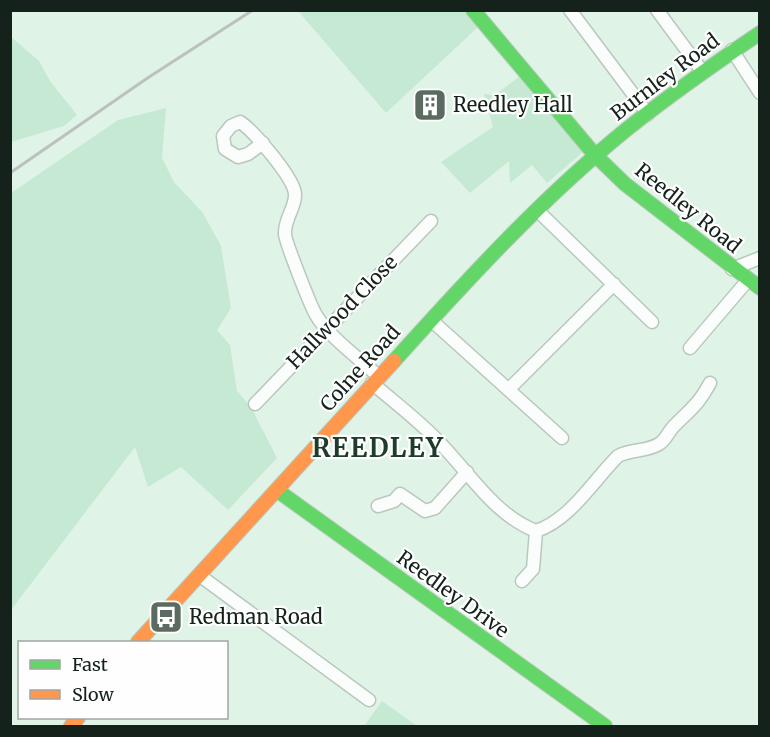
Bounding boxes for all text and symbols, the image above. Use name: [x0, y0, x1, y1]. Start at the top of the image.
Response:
street label: Burnley Road: [605, 28, 724, 126]
building icon: Reedley Hall: [412, 87, 448, 123]
place label: Reedley Hall: [453, 92, 573, 117]
street label: Reedley Road: [630, 157, 746, 258]
street label: Hallwood Close: [281, 250, 402, 374]
street label: Colne Road: [314, 319, 405, 416]
district label: REEDLEY: [312, 431, 444, 464]
street label: Reedley Drive: [392, 545, 514, 643]
bus stop icon: Redman Road: [148, 599, 184, 635]
place label: Redman Road: [189, 604, 323, 629]
legend: [18, 641, 228, 719]
text: Fast: [72, 653, 108, 676]
text: Slow: [72, 683, 115, 706]

